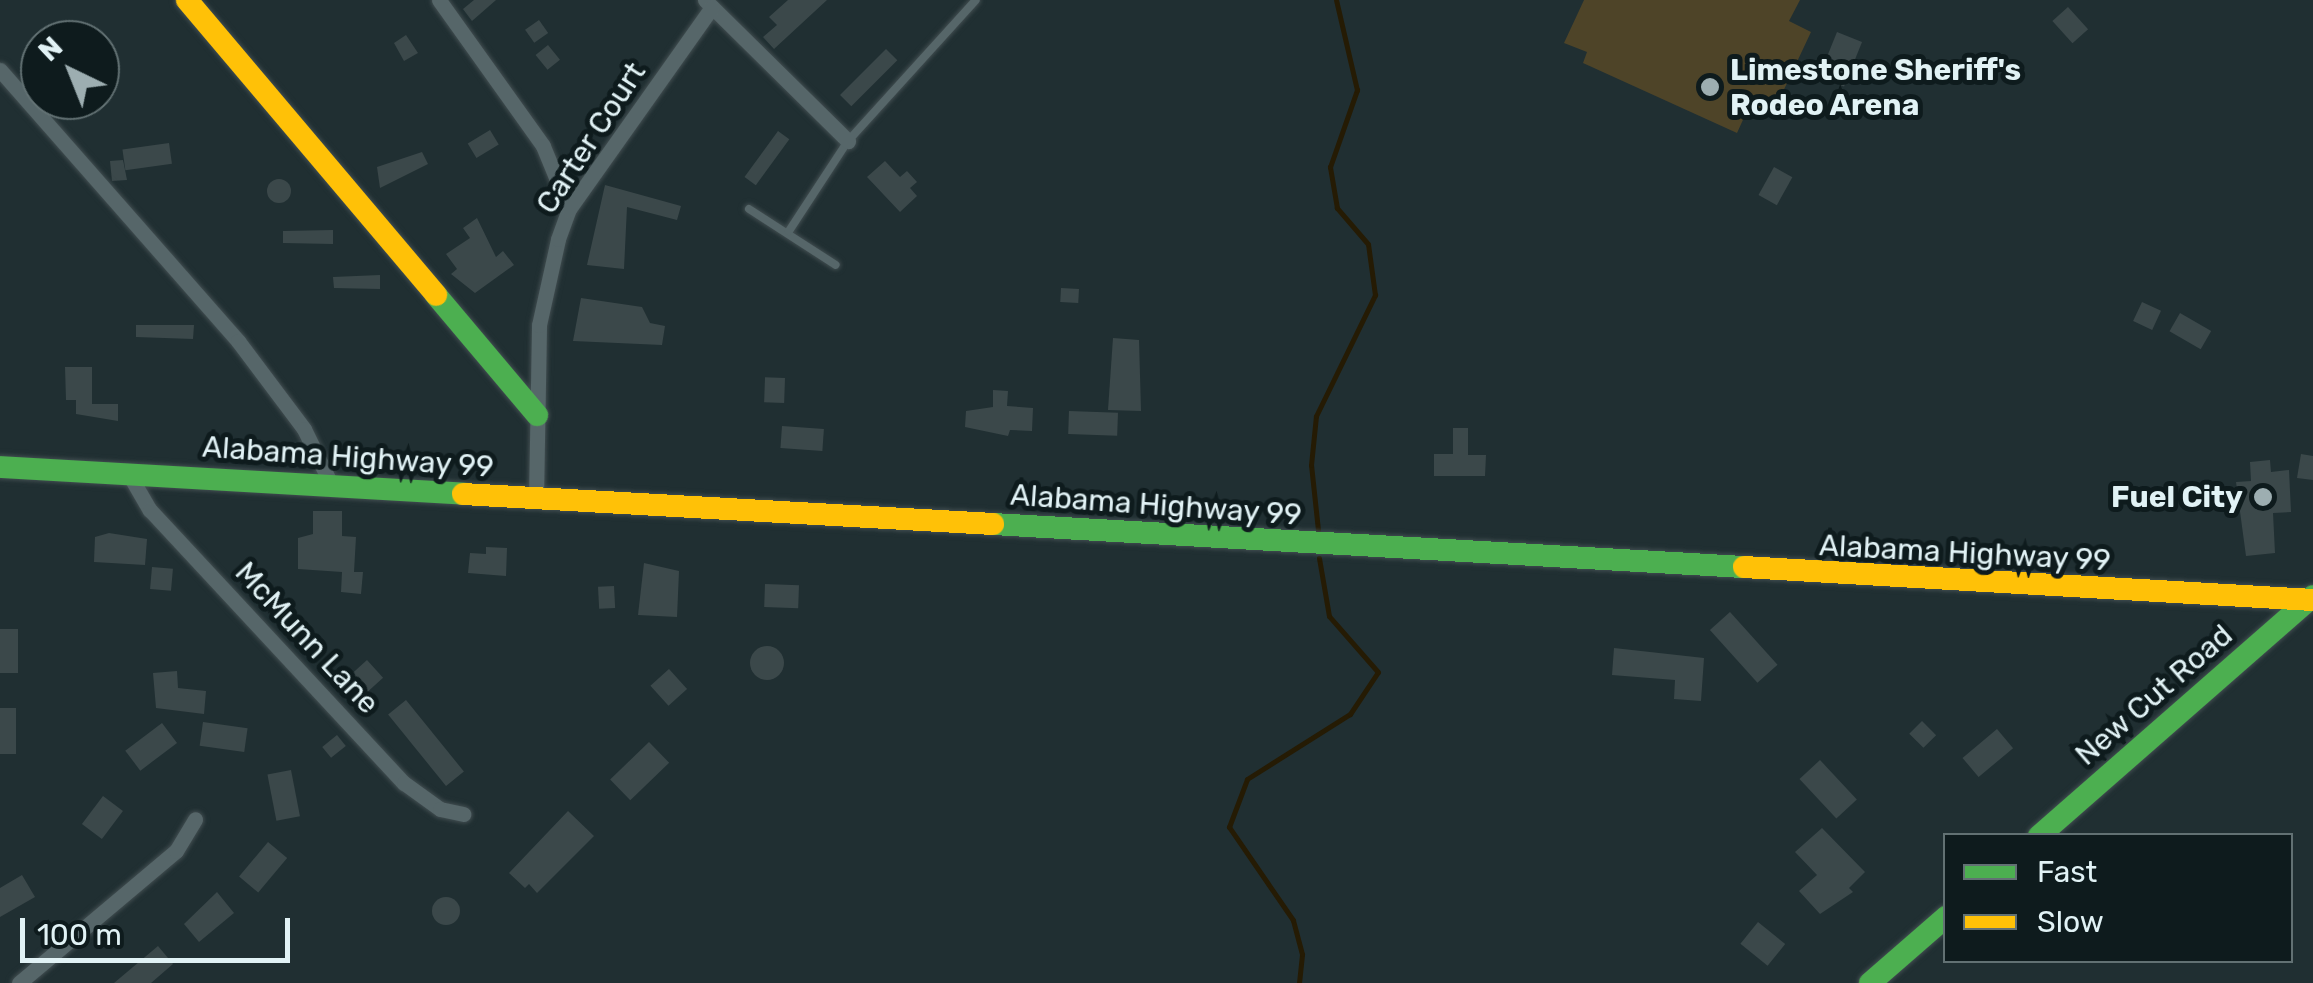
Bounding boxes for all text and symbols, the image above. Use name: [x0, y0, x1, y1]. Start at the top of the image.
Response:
north arrow: [20, 20, 120, 120]
text: N: [32, 30, 69, 68]
place label: Limestone Sheriff's Rodeo Arena: [1730, 52, 2021, 122]
street label: Carter Court: [529, 55, 653, 221]
marker: Limestone Sheriff's Rodeo Arena: [1699, 76, 1721, 98]
street label: Alabama Highway 99: [201, 429, 495, 485]
street label: Alabama Highway 99: [1009, 477, 1303, 533]
place label: Fuel City: [2111, 479, 2243, 515]
marker: Fuel City: [2252, 486, 2274, 508]
street label: Alabama Highway 99: [1818, 527, 2112, 579]
street label: McMunn Lane: [228, 555, 386, 721]
street label: New Cut Road: [2068, 617, 2240, 773]
legend: [1943, 833, 2293, 963]
text: Fast: [2037, 854, 2097, 890]
scale bar: [25, 898, 295, 960]
text: Slow: [2037, 904, 2104, 940]
text: 100 m: [37, 917, 122, 953]

